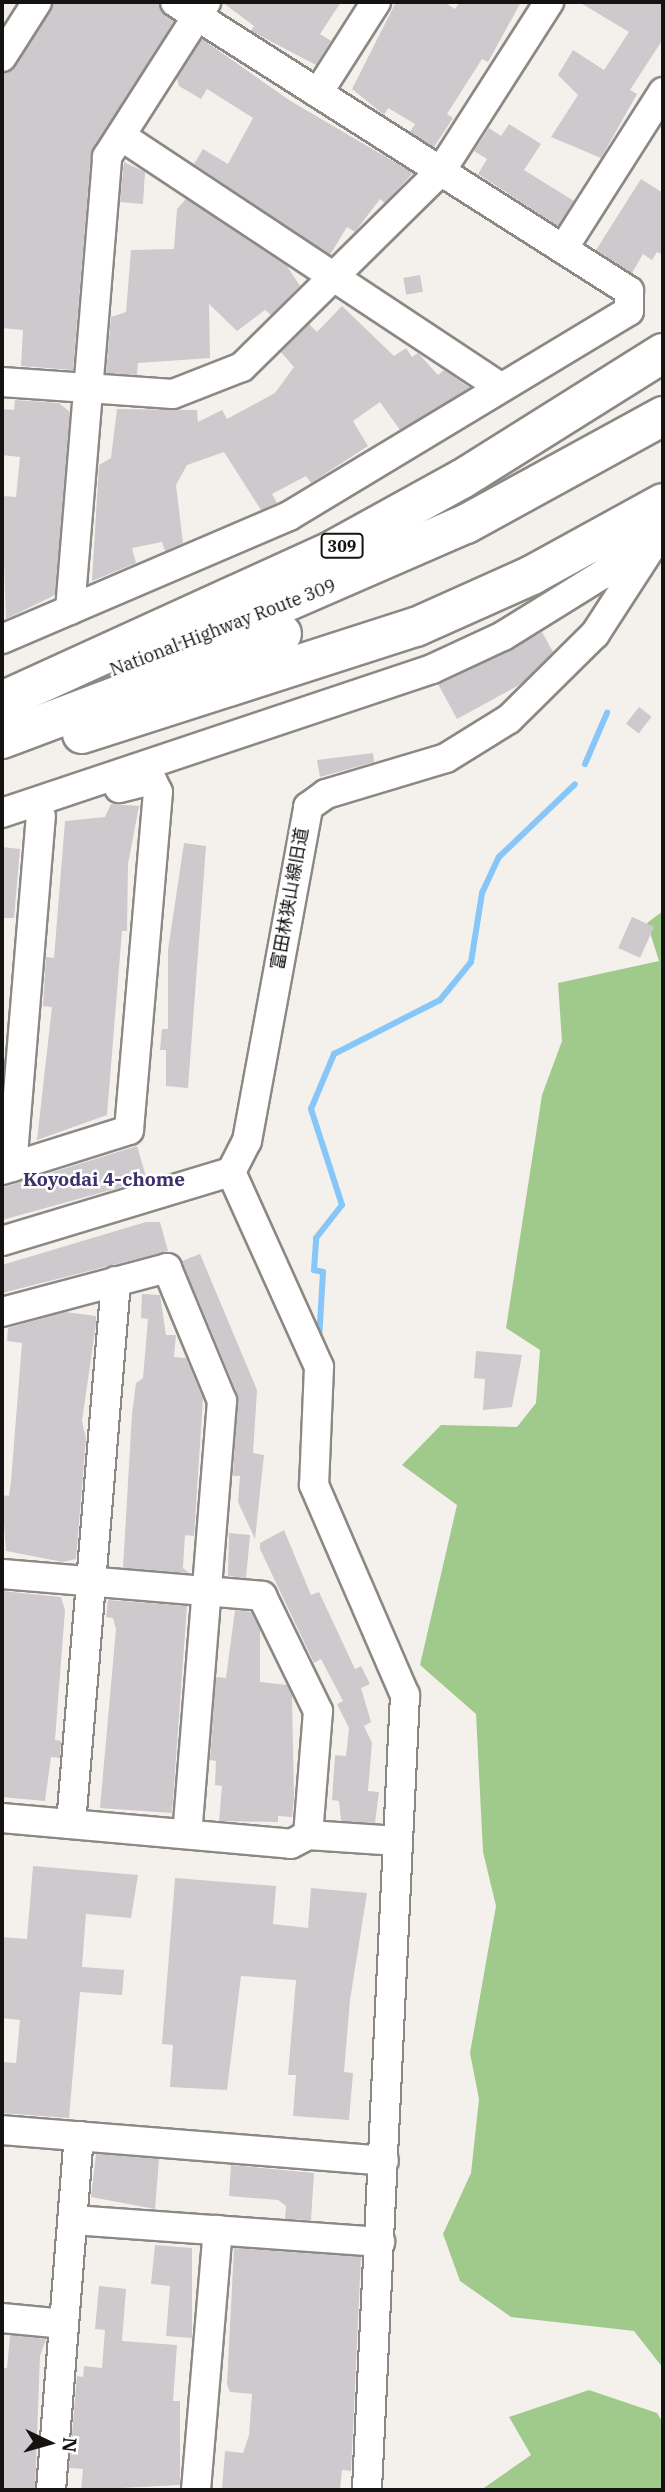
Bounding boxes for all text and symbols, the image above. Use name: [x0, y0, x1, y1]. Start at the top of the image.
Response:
road number: 309: [319, 534, 365, 558]
street label: National Highway Route 309: [107, 575, 339, 681]
street label: 富田林狭山線旧道: [267, 826, 313, 972]
district label: Koyodai 4-chome: [23, 1169, 185, 1191]
north arrow: [14, 2408, 84, 2478]
text: N: [57, 2436, 83, 2453]

